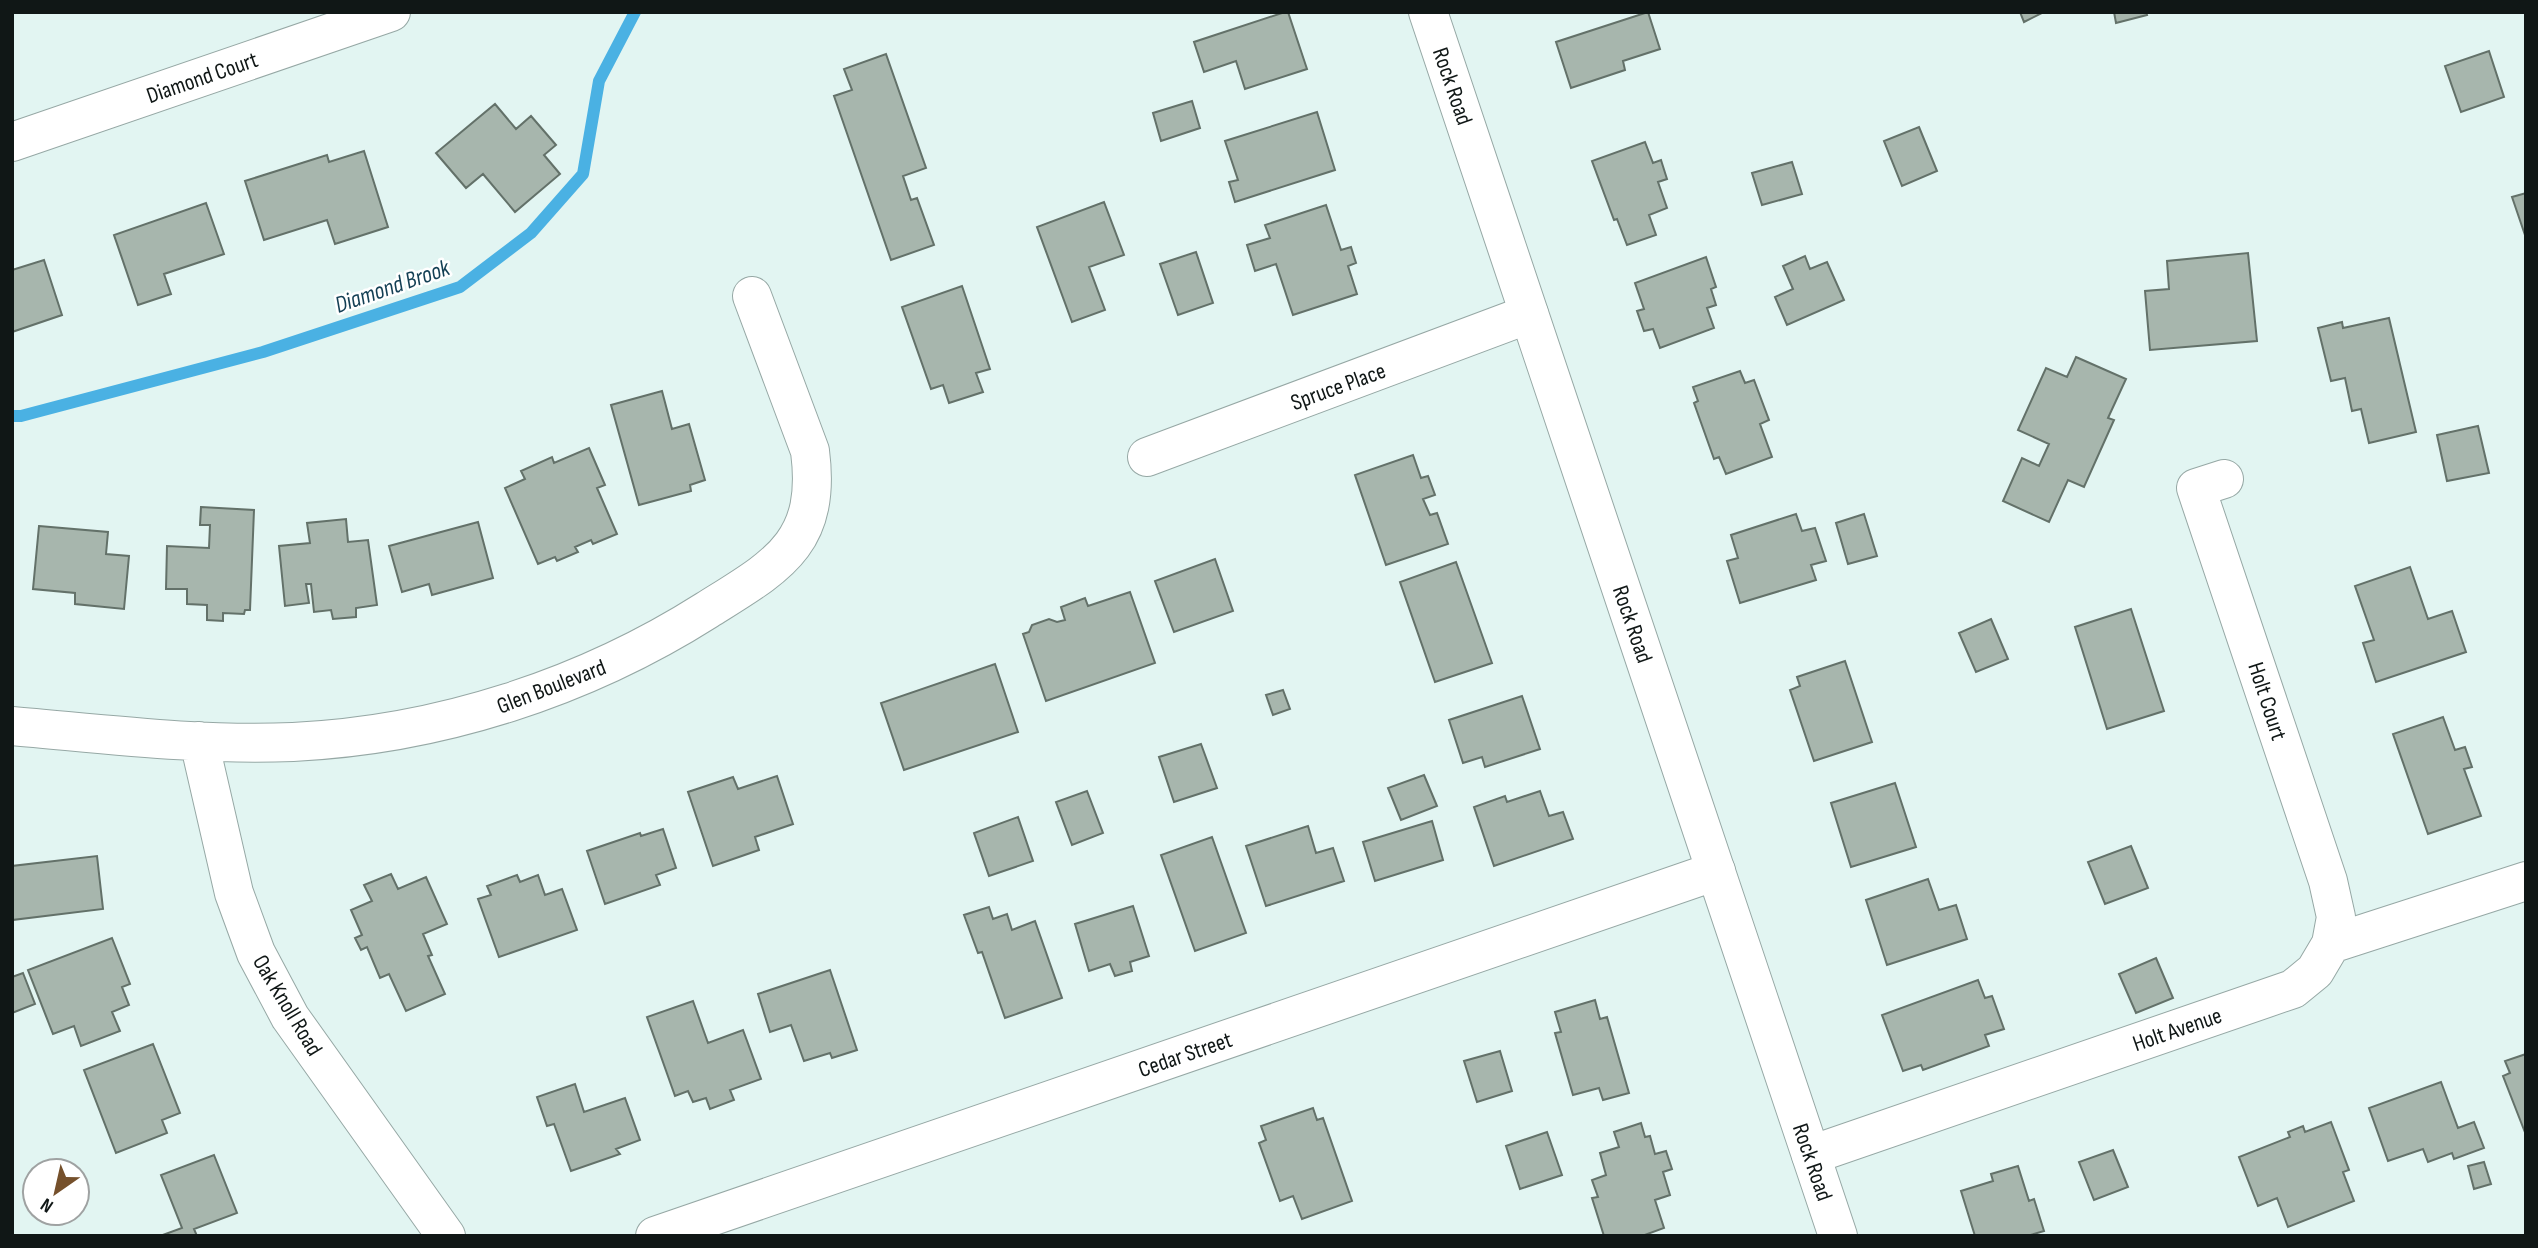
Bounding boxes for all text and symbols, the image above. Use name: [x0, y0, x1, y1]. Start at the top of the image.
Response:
street label: Rock Road: [1426, 44, 1478, 129]
street label: Diamond Court: [143, 46, 262, 110]
water label: Diamond Brook: [331, 253, 454, 320]
street label: Spruce Place: [1287, 357, 1390, 417]
street label: Rock Road: [1606, 582, 1658, 667]
street label: Glen Boulevard: [493, 653, 610, 721]
street label: Holt Court: [2241, 659, 2293, 744]
street label: Oak Knoll Road: [246, 950, 328, 1061]
street label: Holt Avenue: [2129, 1002, 2226, 1058]
street label: Cedar Street: [1135, 1026, 1236, 1084]
street label: Rock Road: [1786, 1120, 1838, 1205]
north arrow: [21, 1157, 91, 1227]
text: N: [37, 1192, 58, 1217]

